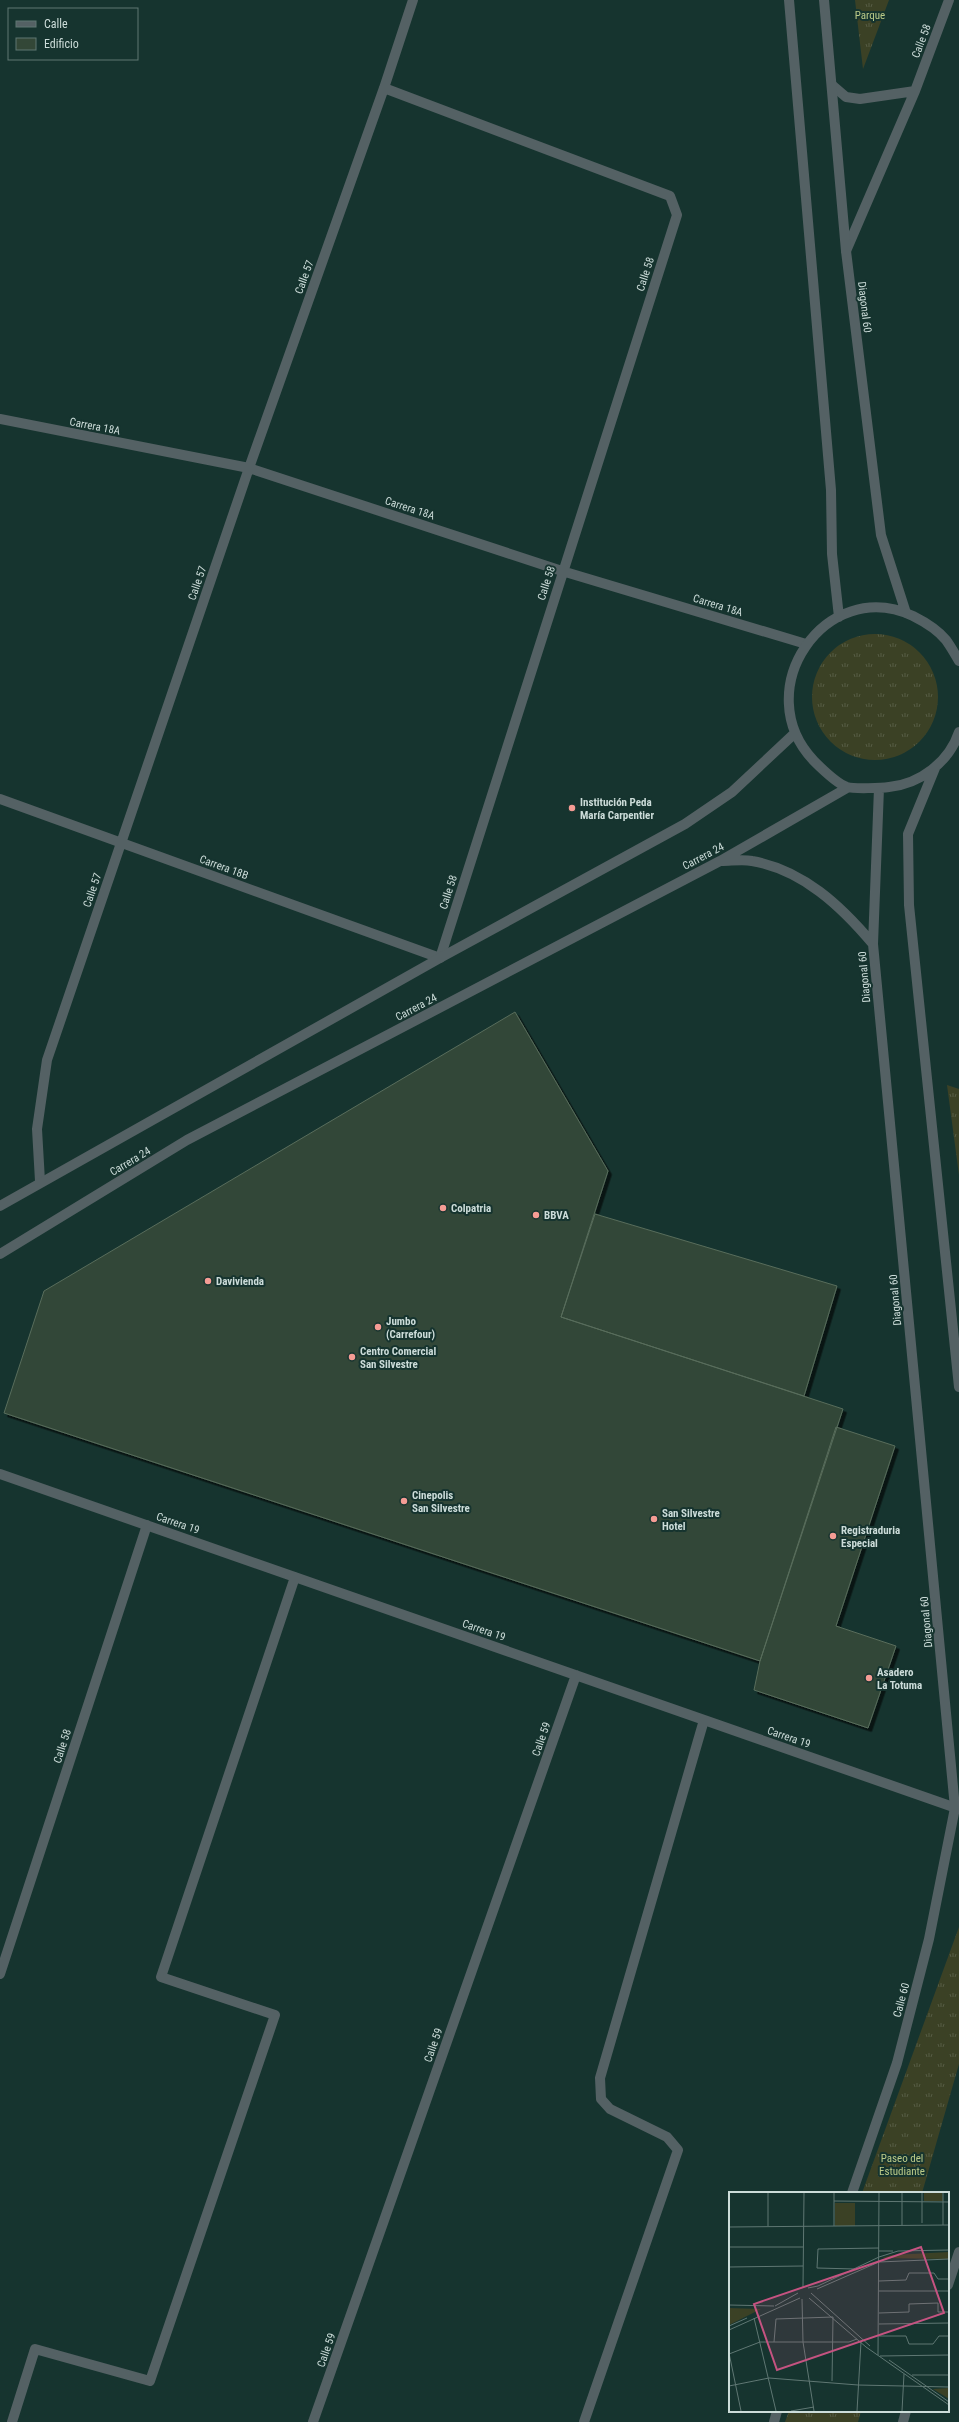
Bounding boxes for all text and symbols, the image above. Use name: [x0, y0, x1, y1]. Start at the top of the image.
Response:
legend: [8, 8, 138, 60]
park label: Parque: [855, 9, 885, 22]
text: Calle: [44, 17, 68, 31]
street label: Calle 58: [909, 22, 934, 60]
text: Edificio: [44, 37, 79, 51]
street label: Calle 58: [634, 255, 657, 293]
street label: Calle 57: [292, 258, 317, 296]
street label: Diagonal 60: [855, 281, 874, 333]
street label: Carrera 18A: [68, 415, 122, 438]
street label: Carrera 18A: [383, 494, 437, 523]
street label: Calle 57: [186, 564, 209, 602]
street label: Calle 58: [535, 564, 558, 602]
street label: Carrera 18A: [691, 592, 745, 619]
place label: Institución Peda María Carpentier: [580, 796, 654, 822]
marker: Institución Peda María Carpentier: [567, 803, 577, 813]
street label: Carrera 24: [680, 840, 727, 873]
street label: Carrera 18B: [198, 853, 250, 882]
street label: Calle 57: [81, 871, 104, 909]
street label: Calle 58: [437, 873, 460, 911]
street label: Diagonal 60: [856, 951, 873, 1003]
street label: Carrera 24: [393, 991, 440, 1024]
street label: Carrera 24: [108, 1144, 153, 1179]
place label: Colpatria: [451, 1202, 491, 1215]
marker: Colpatria: [438, 1203, 448, 1213]
place label: BBVA: [544, 1209, 569, 1222]
marker: BBVA: [531, 1210, 541, 1220]
street label: Diagonal 60: [887, 1274, 904, 1326]
place label: Davivienda: [216, 1275, 264, 1288]
marker: Davivienda: [203, 1276, 213, 1286]
place label: Jumbo (Carrefour): [386, 1315, 435, 1341]
marker: Jumbo (Carrefour): [373, 1322, 383, 1332]
place label: Centro Comercial San Silvestre: [360, 1345, 436, 1371]
marker: Centro Comercial San Silvestre: [347, 1352, 357, 1362]
place label: Cinepolis San Silvestre: [412, 1489, 470, 1515]
marker: Cinepolis San Silvestre: [399, 1496, 409, 1506]
place label: San Silvestre Hotel: [662, 1507, 720, 1533]
street label: Carrera 19: [154, 1510, 201, 1537]
marker: San Silvestre Hotel: [649, 1514, 659, 1524]
place label: Registraduria Especial: [841, 1524, 900, 1550]
marker: Registraduria Especial: [828, 1531, 838, 1541]
street label: Diagonal 60: [918, 1596, 935, 1648]
street label: Carrera 19: [460, 1617, 507, 1644]
place label: Asadero La Totuma: [877, 1666, 922, 1692]
marker: Asadero La Totuma: [864, 1673, 874, 1683]
street label: Calle 59: [530, 1720, 553, 1758]
street label: Carrera 19: [765, 1724, 812, 1751]
street label: Calle 58: [51, 1727, 74, 1765]
street label: Calle 60: [891, 1981, 912, 2019]
street label: Calle 59: [422, 2026, 445, 2064]
park label: Paseo del Estudiante: [879, 2152, 925, 2178]
inset map: [729, 2192, 949, 2412]
street label: Calle 59: [315, 2331, 338, 2369]

